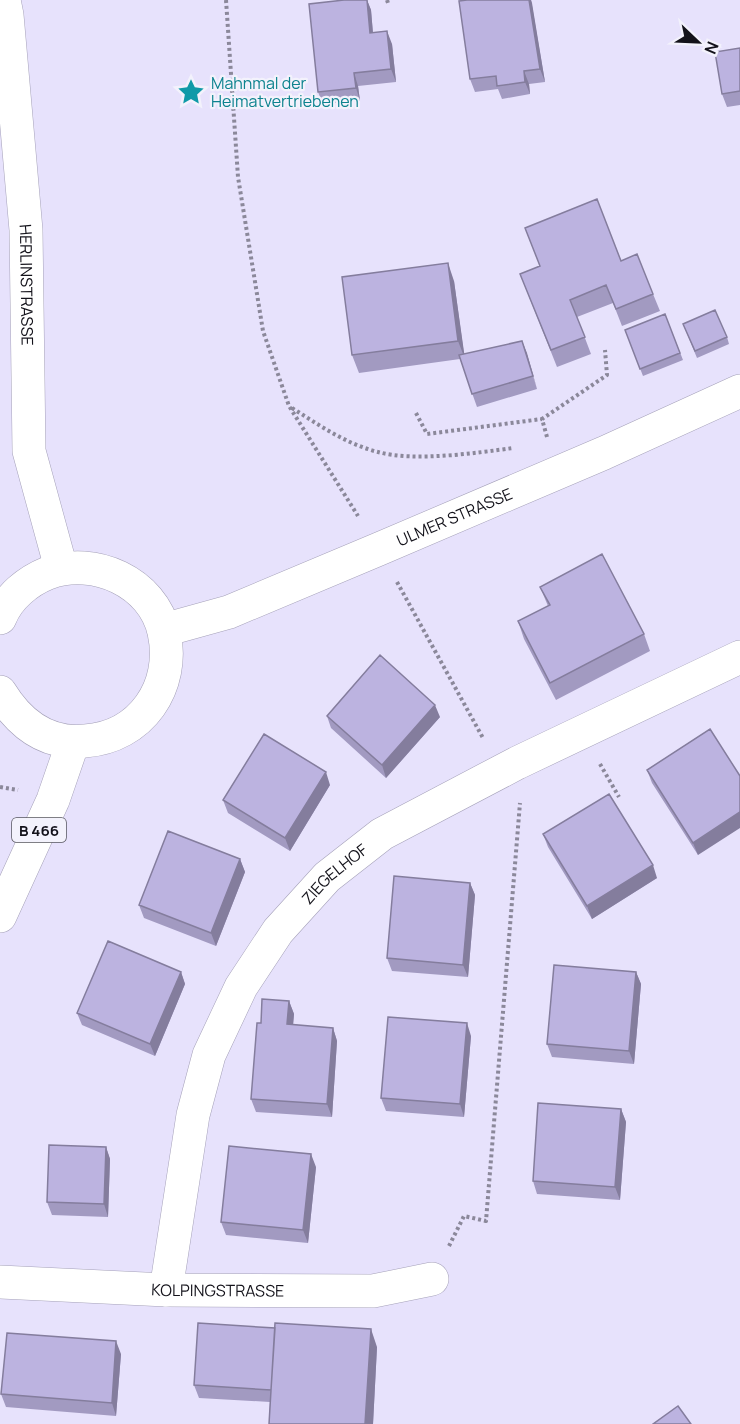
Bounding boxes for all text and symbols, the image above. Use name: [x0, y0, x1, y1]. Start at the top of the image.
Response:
north arrow: [668, 12, 728, 72]
text: N: [699, 38, 724, 57]
place label: Mahnmal der Heimatvertriebenen: [211, 72, 359, 112]
place icon: Mahnmal der Heimatvertriebenen: [176, 77, 206, 107]
street label: HERLINSTRASSE: [15, 223, 39, 346]
street label: ULMER STRASSE: [393, 482, 516, 551]
road number: B 466: [12, 818, 66, 842]
street label: ZIEGELHOF: [297, 839, 372, 909]
street label: KOLPINGSTRASSE: [151, 1278, 284, 1302]

